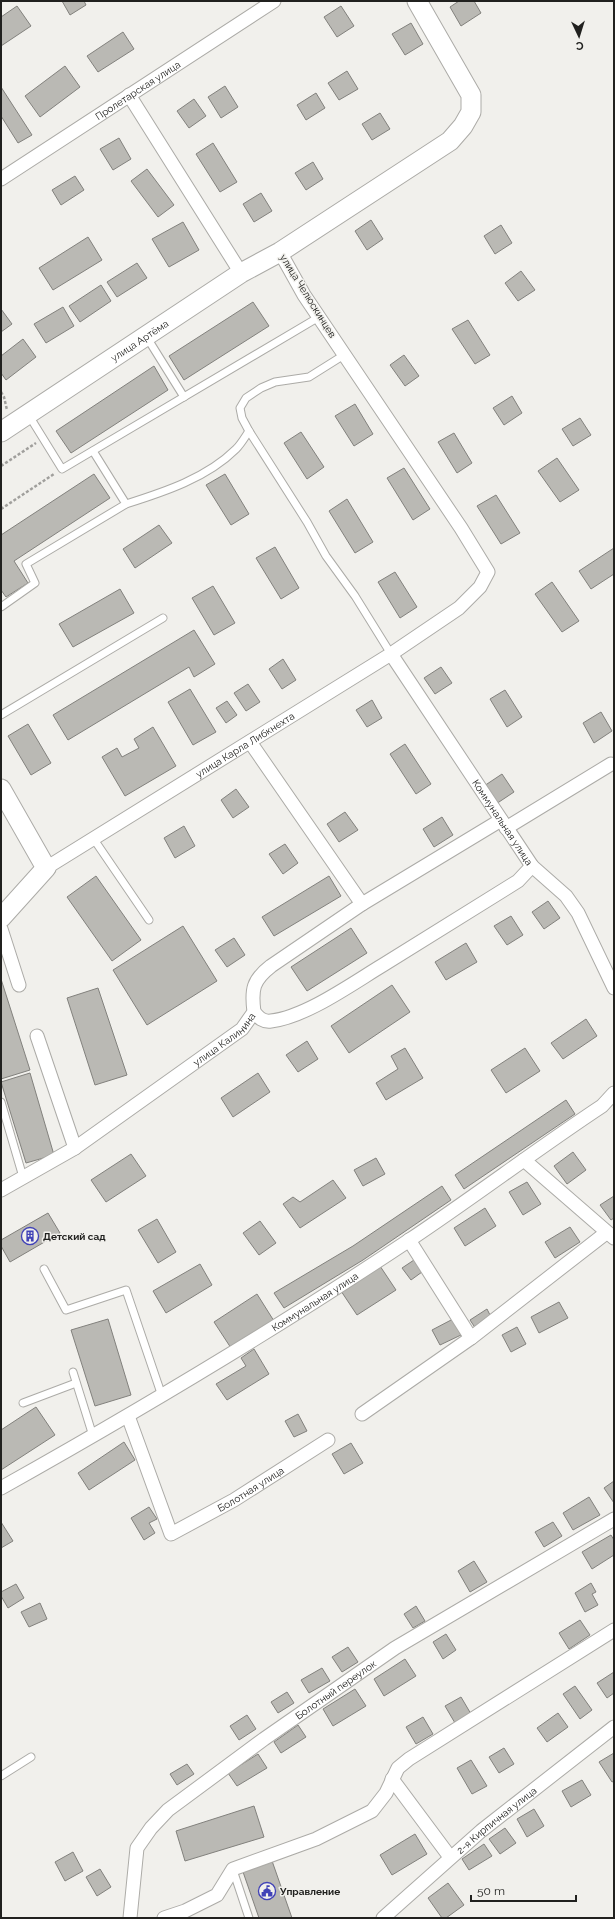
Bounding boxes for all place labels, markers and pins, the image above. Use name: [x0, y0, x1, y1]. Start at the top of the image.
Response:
building icon: Детский сад: [20, 1226, 40, 1246]
place label: Детский сад: [43, 1231, 106, 1242]
public building icon: Управление: [257, 1881, 277, 1901]
place label: Управление: [279, 1886, 340, 1897]

